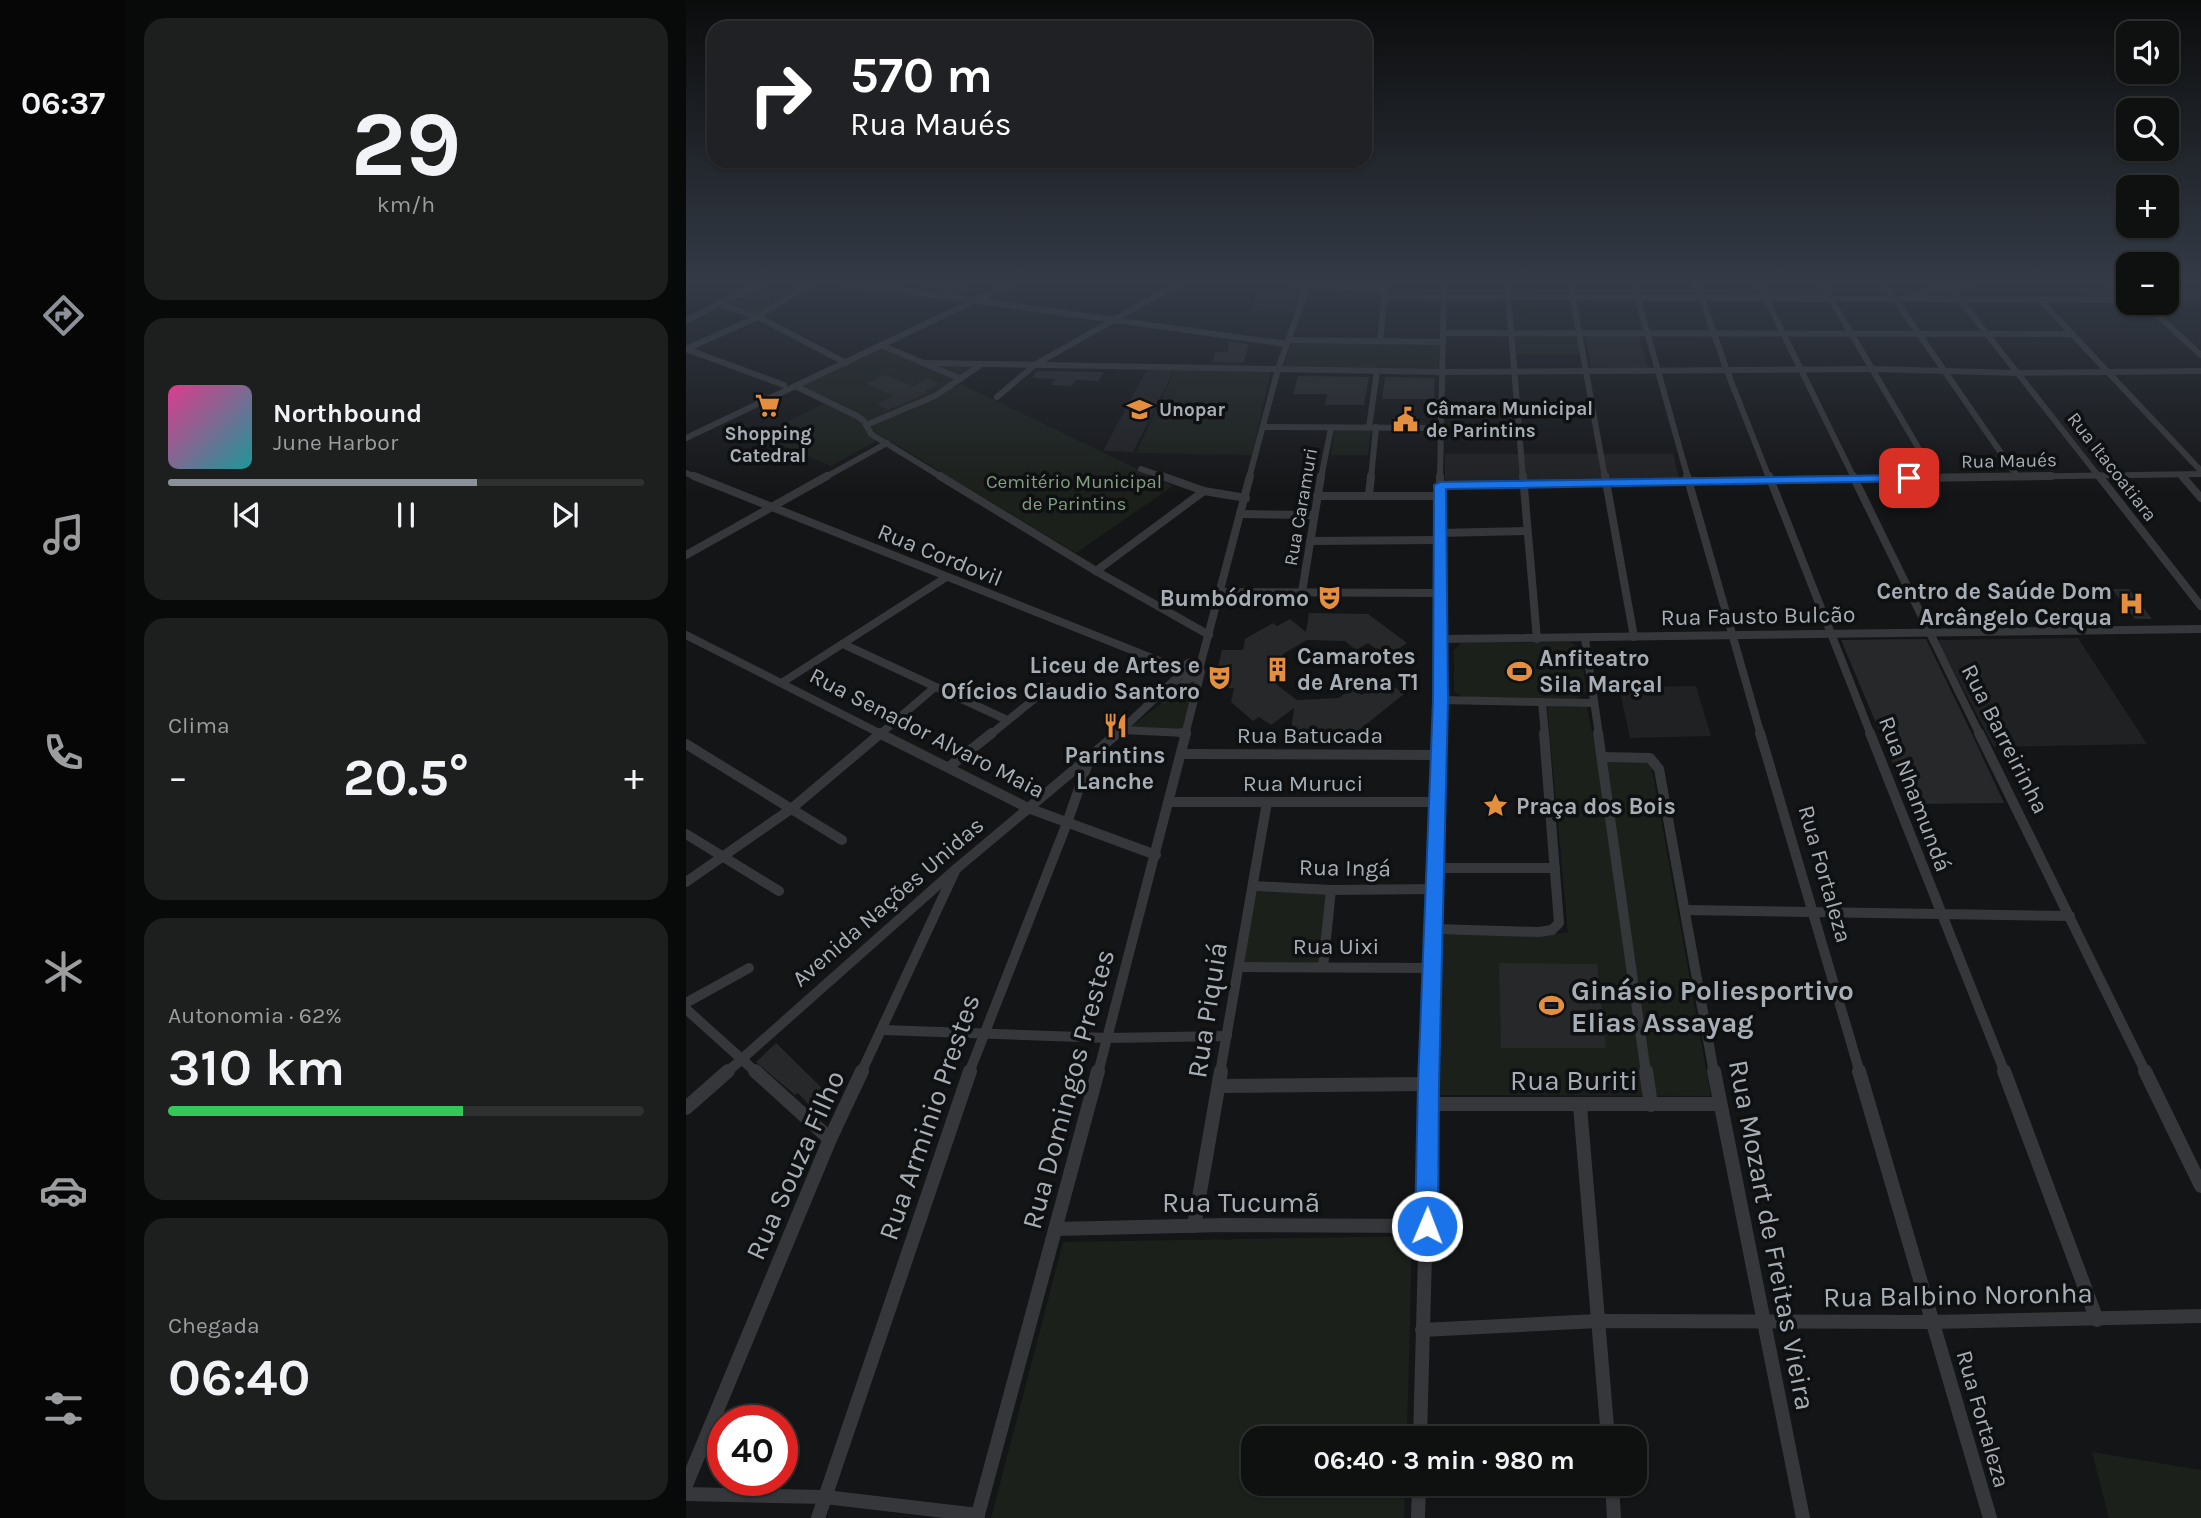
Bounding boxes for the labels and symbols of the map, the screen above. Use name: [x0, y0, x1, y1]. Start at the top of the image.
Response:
supermarket icon: Shopping Catedral: [754, 392, 782, 420]
school or university icon: Unopar: [1125, 396, 1153, 424]
place label: Câmara Municipal de Parintins: [1426, 398, 1593, 442]
place label: Unopar: [1159, 399, 1225, 421]
public building icon: Câmara Municipal de Parintins: [1392, 406, 1420, 434]
street label: Rua Itacoatiara: [2063, 408, 2161, 526]
place label: Shopping Catedral: [724, 423, 812, 467]
street label: Rua Caramuri: [1280, 446, 1322, 568]
pin: [1879, 448, 1939, 508]
street label: Rua Maués: [1961, 449, 2057, 473]
park label: Cemitério Municipal de Parintins: [986, 471, 1162, 515]
street label: Rua Cordovil: [874, 518, 1006, 592]
place label: Centro de Saúde Dom Arcângelo Cerqua: [1877, 578, 2112, 631]
theatre icon: Bumbódromo: [1315, 584, 1343, 612]
place label: Bumbódromo: [1160, 585, 1309, 612]
hospital icon: Centro de Saúde Dom Arcângelo Cerqua: [2118, 590, 2146, 618]
street label: Rua Fausto Bulcão: [1660, 601, 1856, 631]
place label: Camarotes de Arena T1: [1297, 643, 1419, 696]
place label: Anfiteatro Sila Marçal: [1539, 645, 1663, 698]
place label: Liceu de Artes e Ofícios Claudio Santoro: [941, 652, 1200, 705]
building icon: Camarotes de Arena T1: [1263, 655, 1291, 683]
sports icon: Anfiteatro Sila Marçal: [1505, 657, 1533, 685]
street label: Rua Barreirinha: [1956, 660, 2054, 818]
street label: Rua Senador Alvaro Maia: [805, 662, 1049, 804]
theatre icon: Liceu de Artes e Ofícios Claudio Santoro: [1206, 664, 1234, 692]
restaurant icon: Parintins Lanche: [1101, 711, 1129, 739]
street label: Rua Nhamundá: [1873, 713, 1957, 875]
street label: Rua Batucada: [1237, 722, 1383, 749]
place label: Parintins Lanche: [1065, 742, 1165, 795]
street label: Rua Muruci: [1243, 770, 1363, 797]
place icon: Praça dos Bois: [1482, 792, 1510, 820]
place label: Praça dos Bois: [1516, 793, 1676, 820]
street label: Rua Fortaleza: [1793, 802, 1857, 946]
street label: Avenida Nações Unidas: [787, 811, 989, 993]
street label: Rua Ingá: [1299, 854, 1391, 882]
street label: Rua Uixi: [1293, 933, 1379, 960]
street label: Rua Piquiá: [1180, 940, 1234, 1080]
street label: Rua Domingos Prestes: [1015, 946, 1121, 1232]
place label: Ginásio Poliesportivo Elias Assayag: [1571, 974, 1854, 1039]
street label: Rua Arminio Prestes: [871, 989, 987, 1245]
sports icon: Ginásio Poliesportivo Elias Assayag: [1537, 992, 1565, 1020]
street label: Rua Mozart de Freitas Vieira: [1722, 1057, 1822, 1413]
street label: Rua Buriti: [1510, 1064, 1638, 1097]
street label: Rua Souza Filho: [738, 1065, 852, 1265]
street label: Rua Tucumã: [1162, 1186, 1320, 1219]
position arrow: [1390, 1189, 1464, 1263]
street label: Rua Balbino Noronha: [1823, 1276, 2093, 1314]
street label: Rua Fortaleza: [1951, 1347, 2015, 1491]
speed limit sign: 40: [707, 1405, 798, 1496]

